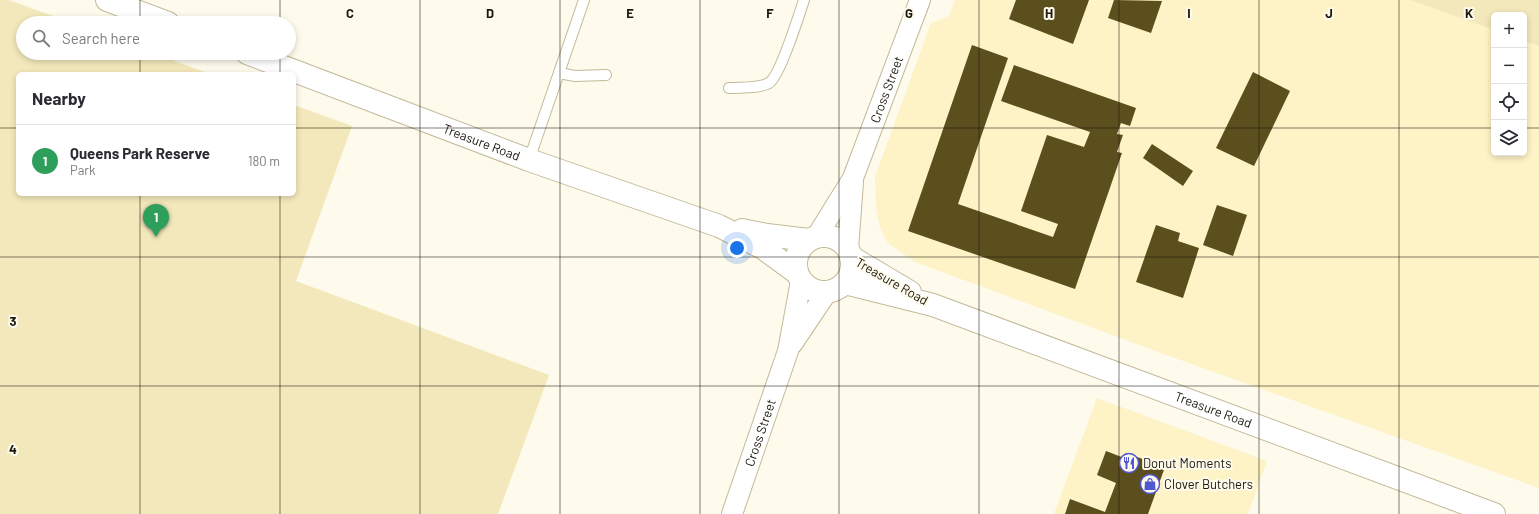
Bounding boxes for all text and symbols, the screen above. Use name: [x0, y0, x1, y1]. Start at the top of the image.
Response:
text: C: [346, 5, 354, 21]
text: D: [486, 5, 494, 21]
text: E: [626, 5, 634, 21]
text: F: [766, 5, 774, 21]
text: G: [905, 5, 913, 21]
text: H: [1045, 5, 1053, 21]
text: I: [1187, 5, 1191, 21]
text: J: [1325, 5, 1333, 21]
text: K: [1465, 5, 1473, 21]
map controls: [1491, 12, 1527, 156]
button: +: [1491, 12, 1527, 48]
search box: [16, 16, 296, 60]
icon: search: [30, 27, 52, 49]
text: Search here: [62, 29, 140, 47]
button: −: [1491, 48, 1527, 84]
street label: Cross Street: [867, 54, 906, 125]
button: locate: [1491, 84, 1527, 120]
text: Nearby: [32, 88, 86, 108]
street label: Treasure Road: [441, 120, 522, 164]
button: layers: [1491, 120, 1527, 156]
text: Queens Park Reserve: [70, 144, 210, 162]
text: 1: [43, 153, 47, 169]
text: 180 m: [248, 153, 280, 169]
text: Park: [70, 162, 96, 178]
pin: 1: [143, 204, 169, 237]
your location: [727, 238, 747, 258]
street label: Treasure Road: [853, 254, 931, 308]
text: 3: [9, 313, 17, 329]
street label: Treasure Road: [1173, 388, 1254, 431]
street label: Cross Street: [741, 397, 779, 468]
text: 4: [9, 441, 17, 457]
restaurant icon: Donut Moments: [1118, 452, 1140, 474]
place label: Donut Moments: [1143, 455, 1231, 471]
shop icon: Clover Butchers: [1139, 473, 1161, 495]
place label: Clover Butchers: [1164, 476, 1253, 492]

